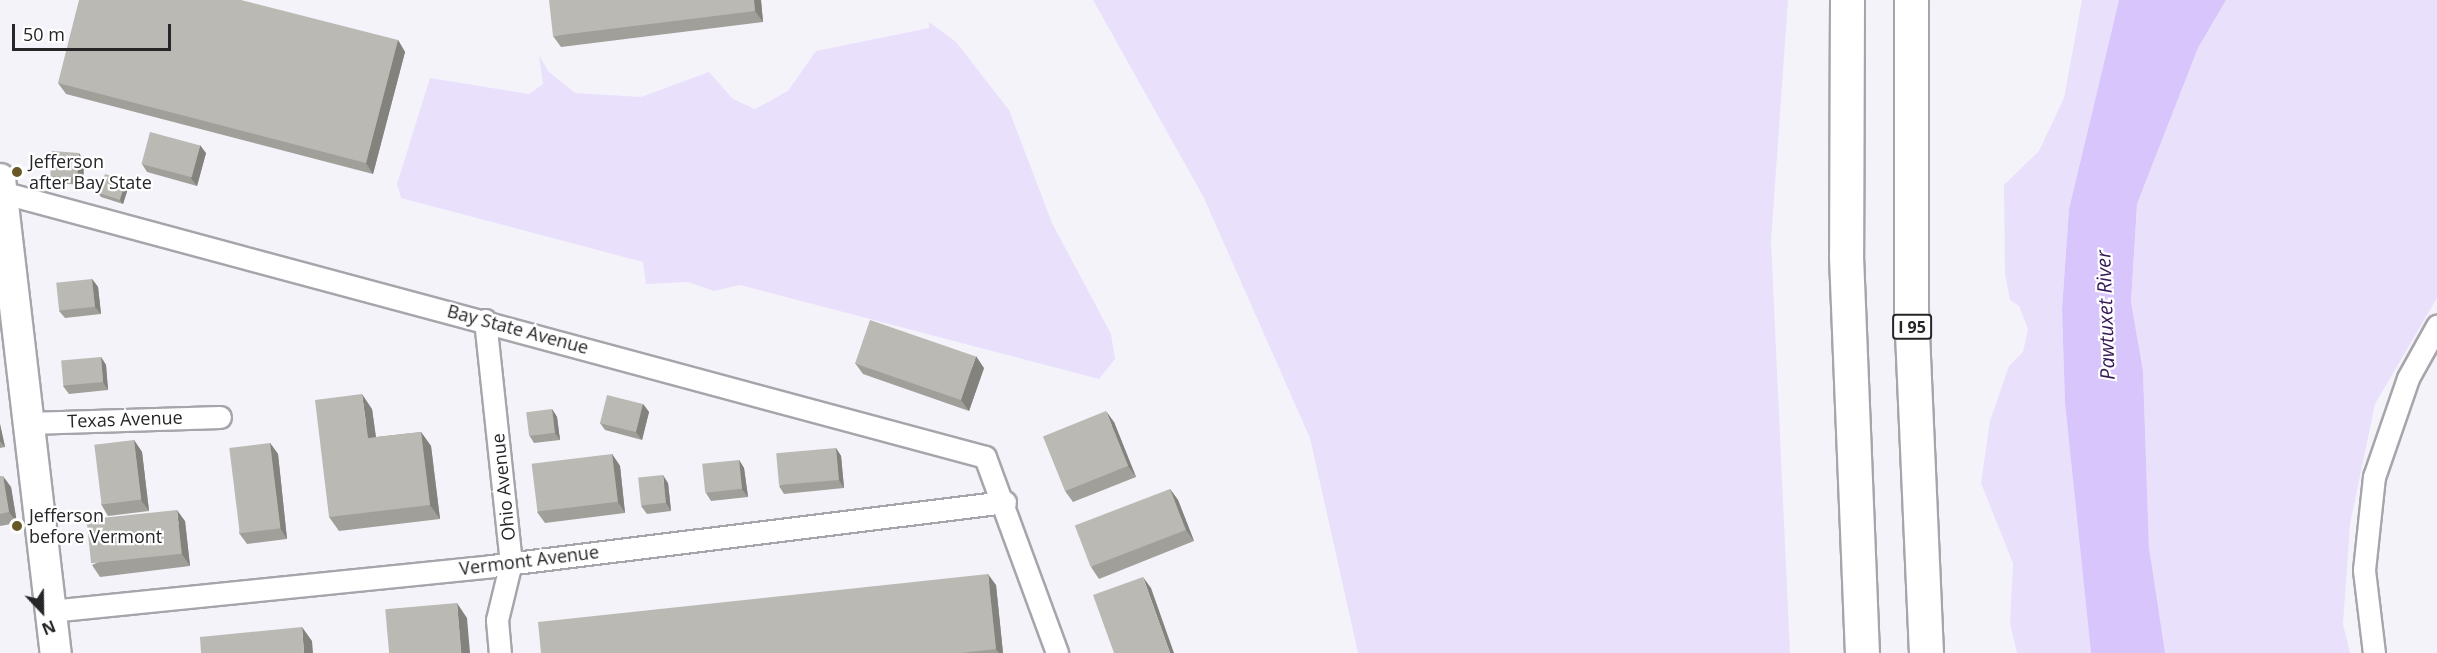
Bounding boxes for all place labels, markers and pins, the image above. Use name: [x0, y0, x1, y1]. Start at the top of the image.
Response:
place label: Jefferson after Bay State: [29, 151, 152, 194]
marker: Jefferson after Bay State: [10, 165, 24, 179]
place label: Jefferson before Vermont: [29, 505, 162, 548]
marker: Jefferson before Vermont: [10, 519, 24, 533]

